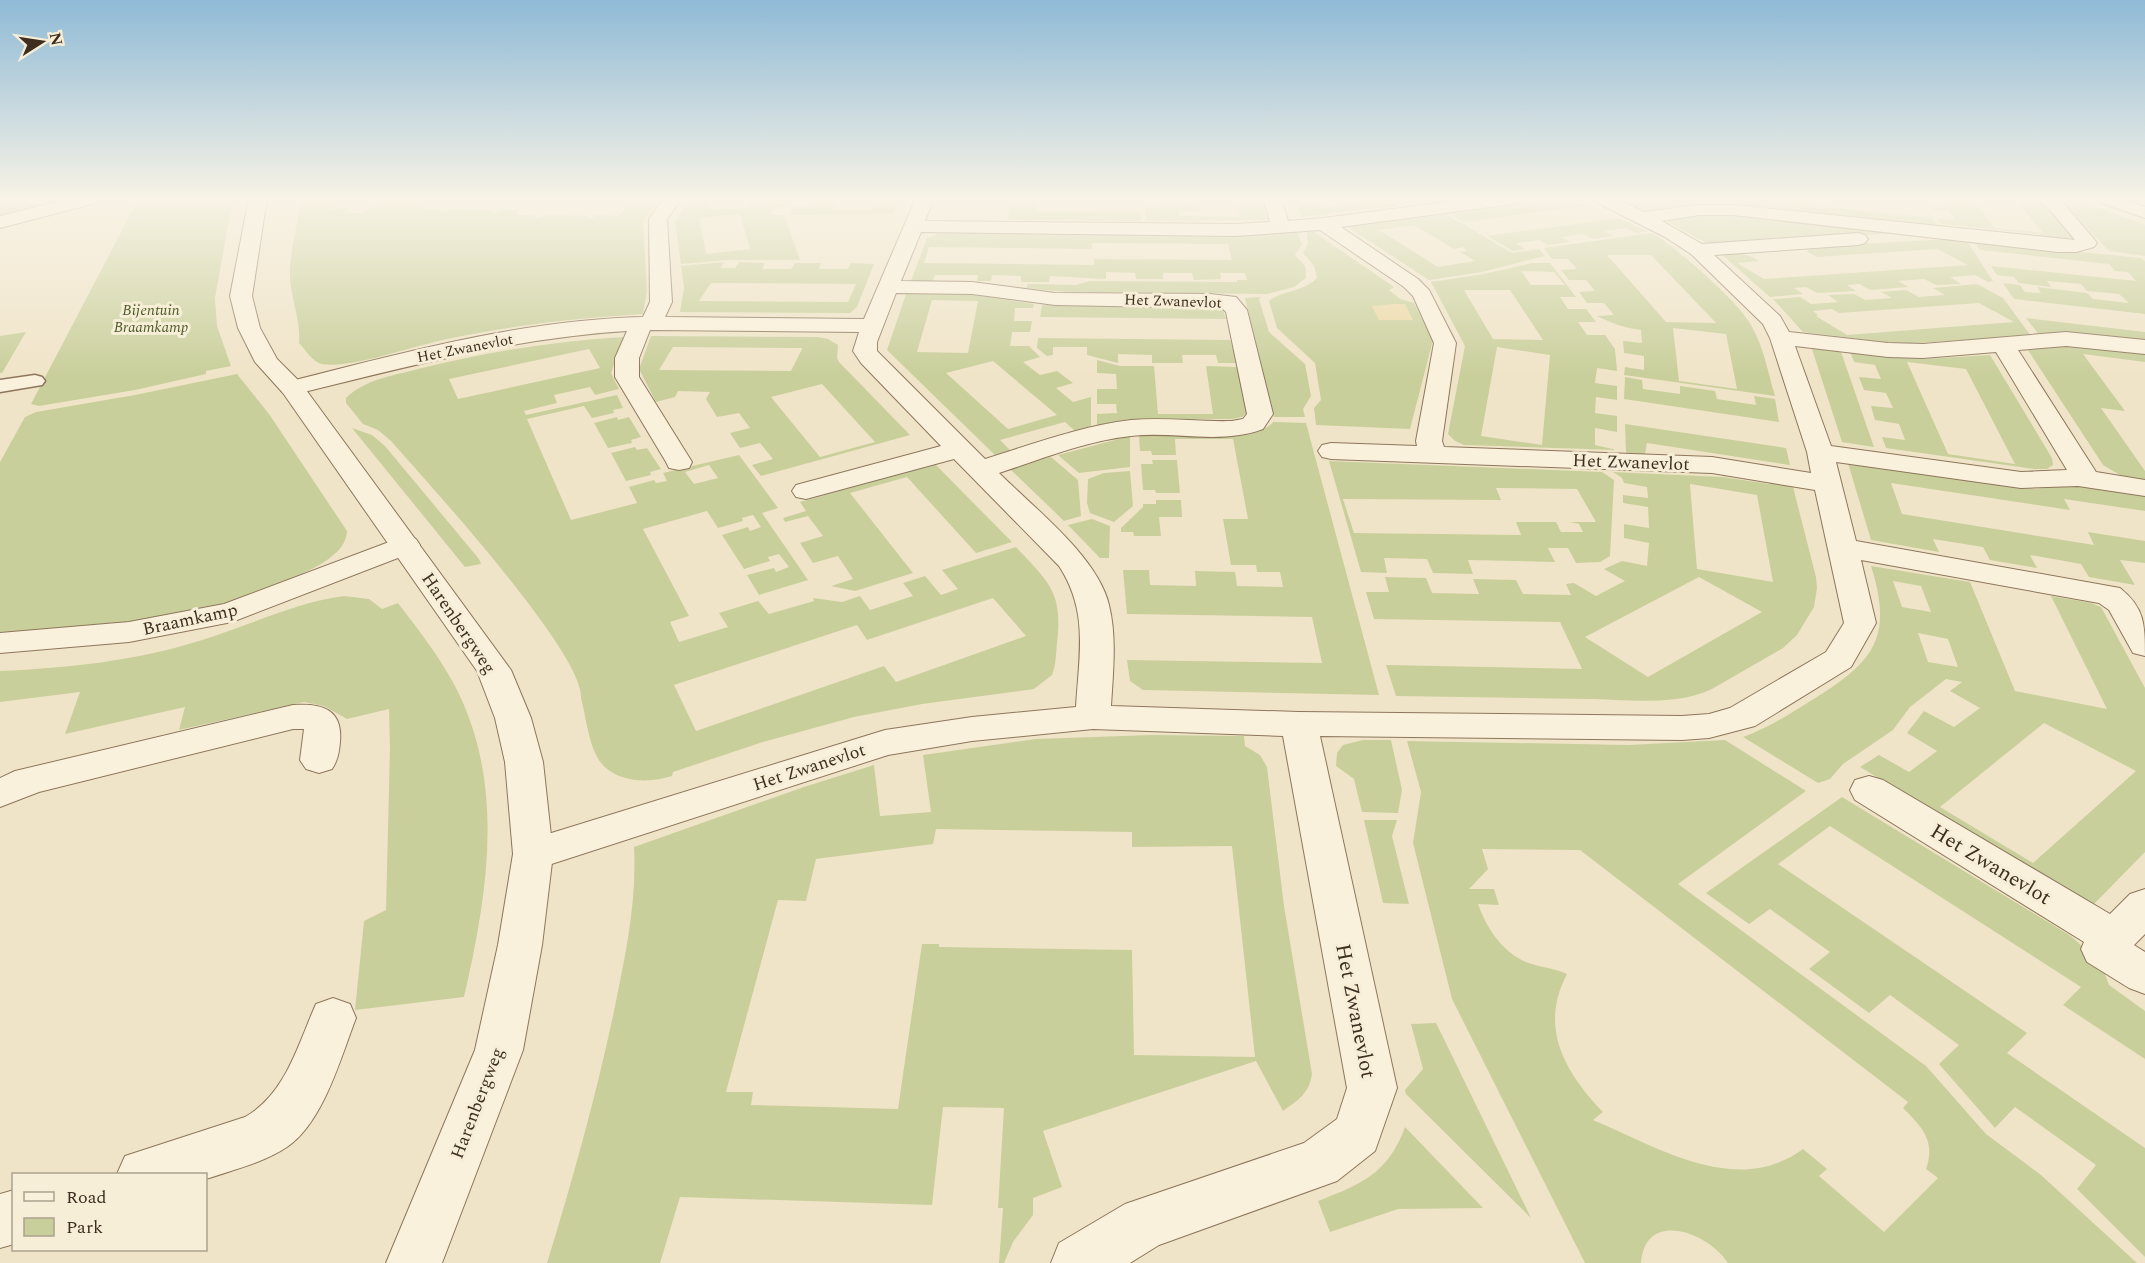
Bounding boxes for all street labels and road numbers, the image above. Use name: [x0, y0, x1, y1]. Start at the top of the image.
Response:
street label: Het Zwanevlot: [1124, 288, 1222, 315]
street label: Het Zwanevlot: [415, 328, 515, 369]
street label: Het Zwanevlot: [1572, 447, 1690, 478]
street label: Harenbergweg: [415, 567, 503, 680]
street label: Braamkamp: [140, 596, 240, 643]
street label: Het Zwanevlot: [749, 737, 869, 798]
street label: Het Zwanevlot: [1924, 816, 2057, 914]
street label: Het Zwanevlot: [1326, 941, 1384, 1081]
street label: Harenbergweg: [444, 1043, 511, 1163]

